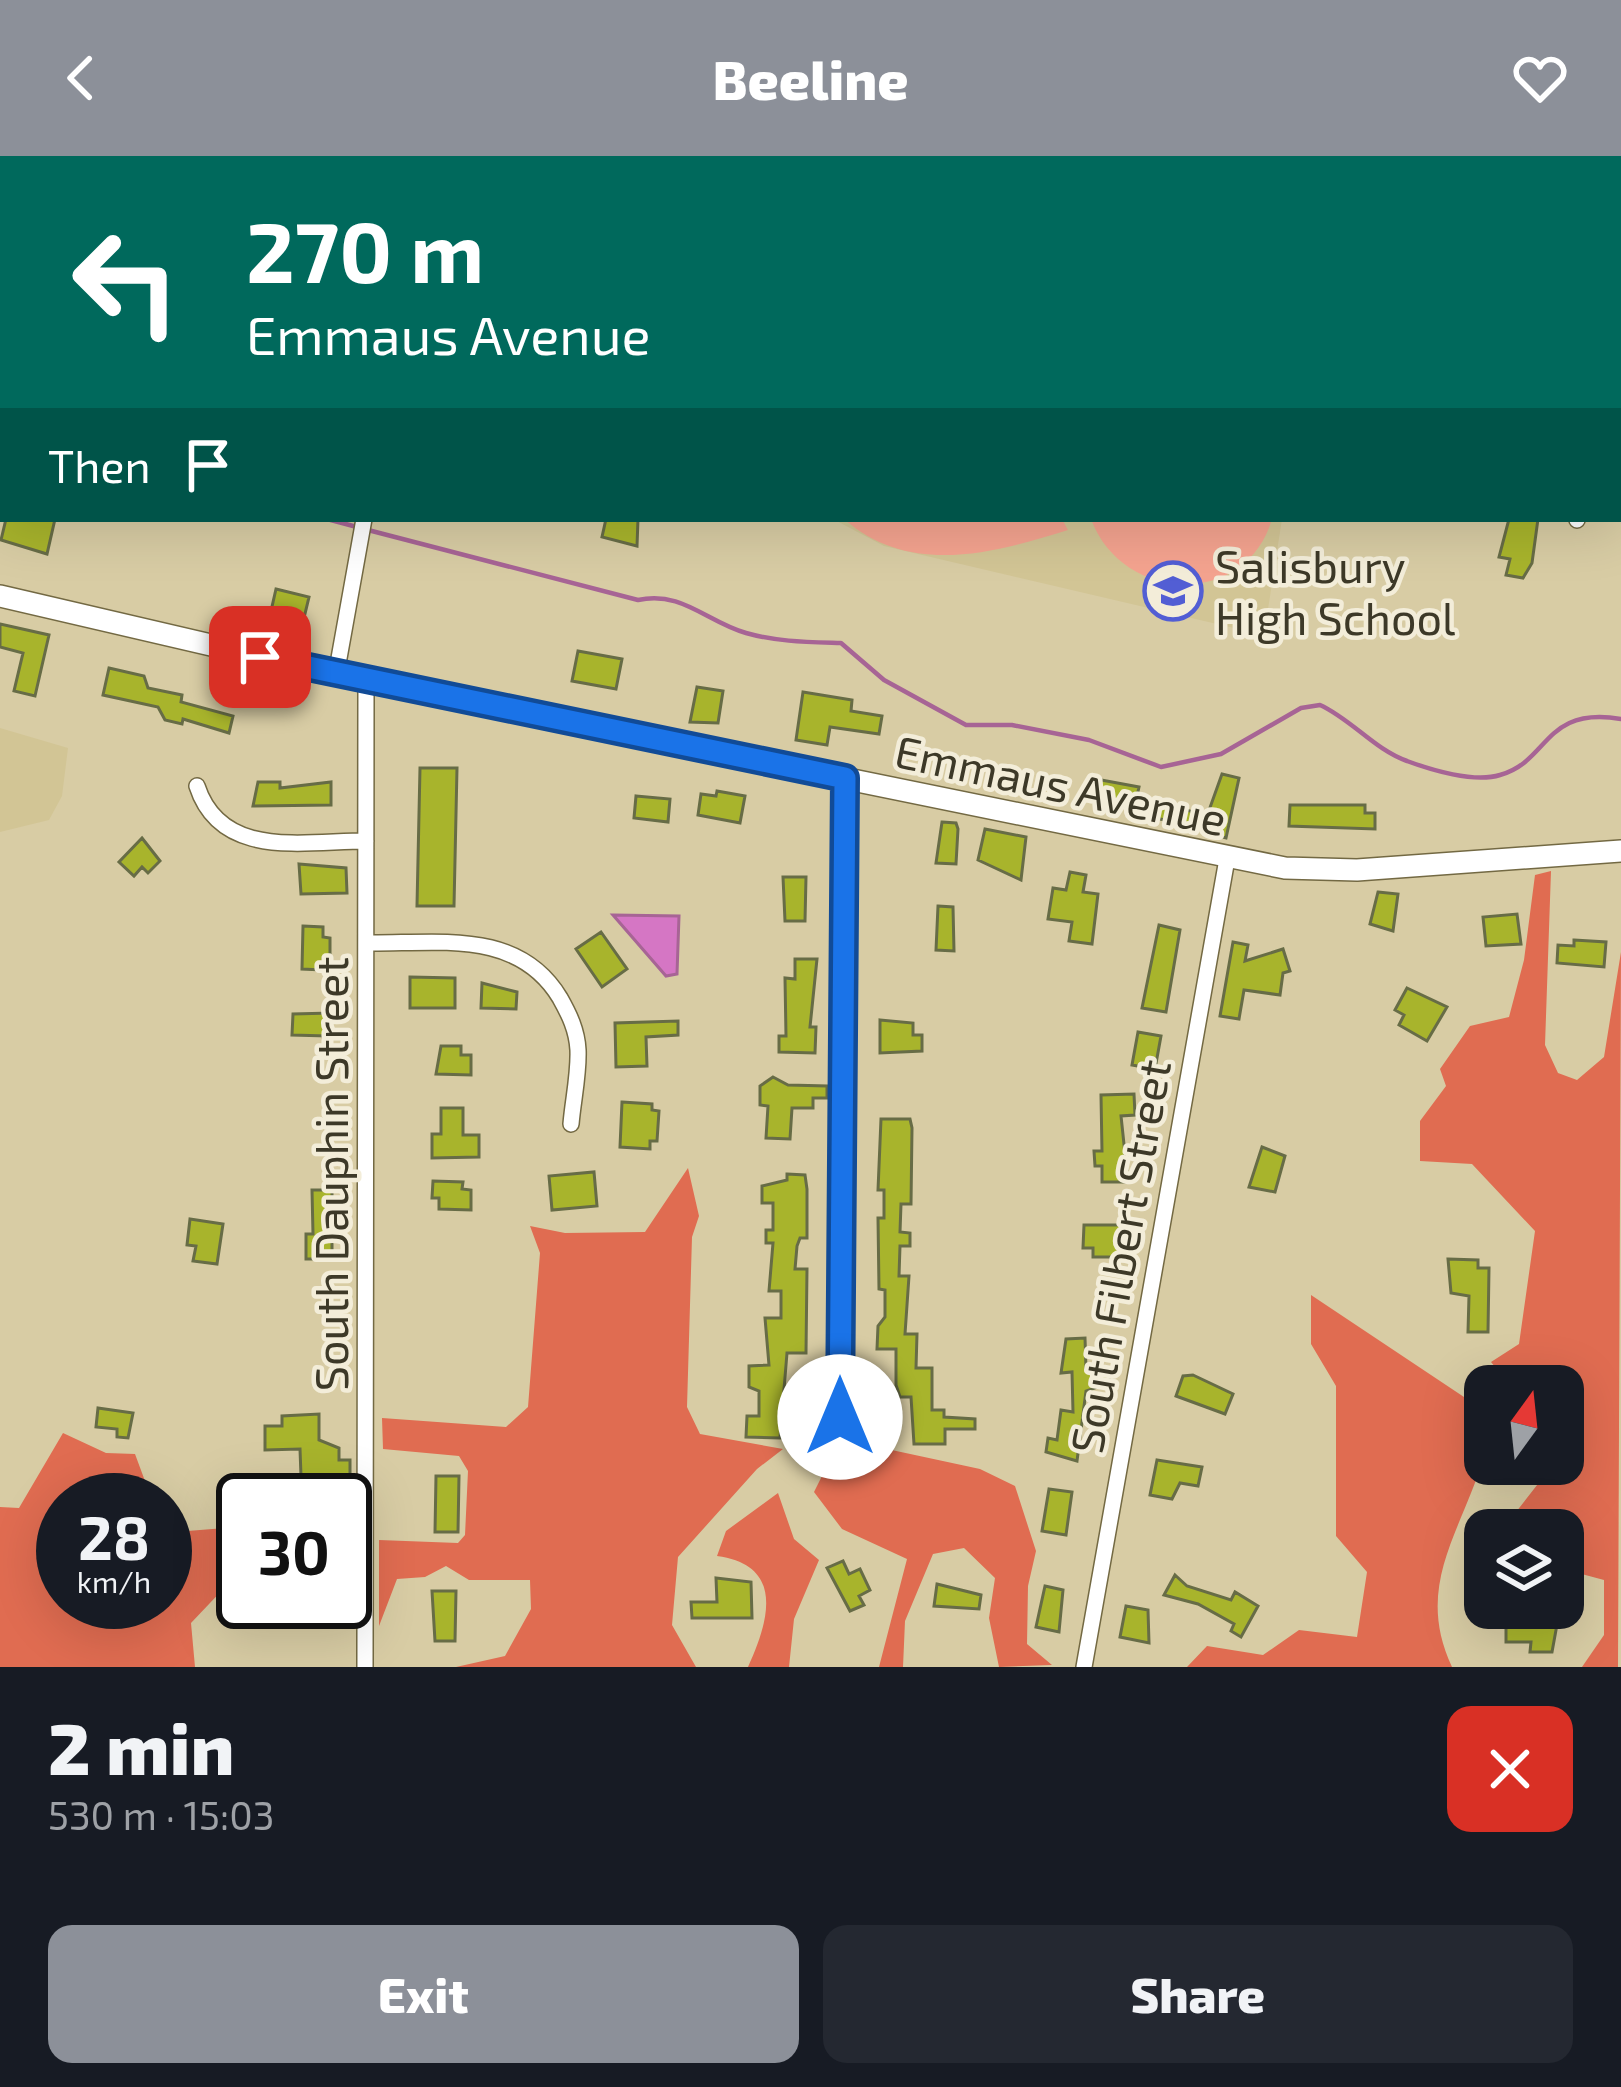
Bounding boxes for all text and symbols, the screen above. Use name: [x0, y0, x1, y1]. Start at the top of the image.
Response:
icon: back: [48, 45, 114, 111]
icon: heart: [1507, 45, 1573, 111]
text: Beeline: [712, 46, 909, 111]
text: 270 m: [246, 199, 484, 300]
icon: left: [48, 204, 204, 360]
text: Emmaus Avenue: [246, 301, 650, 366]
icon: arrive: [175, 432, 241, 498]
text: Then: [48, 438, 151, 492]
place label: Salisbury High School: [1215, 538, 1455, 644]
school or university icon: Salisbury High School: [1142, 560, 1204, 622]
pin: [209, 606, 311, 708]
icon: arrive: [227, 624, 293, 690]
street label: Emmaus Avenue: [891, 723, 1231, 845]
street label: South Dauphin Street: [303, 957, 357, 1391]
street label: South Filbert Street: [1058, 1055, 1180, 1457]
position arrow: [777, 1354, 903, 1480]
north arrow: [1464, 1365, 1584, 1485]
map controls: [1464, 1365, 1584, 1629]
speed limit sign: 30: [216, 1473, 372, 1629]
text: 28: [78, 1500, 150, 1572]
button: layers: [1464, 1509, 1584, 1629]
text: km/h: [77, 1563, 151, 1599]
text: 2 min: [48, 1703, 234, 1789]
button: close: [1447, 1706, 1573, 1832]
text: 530 m · 15:03: [48, 1791, 274, 1838]
button: Exit: [48, 1925, 799, 2063]
button: Share: [823, 1925, 1573, 2063]

